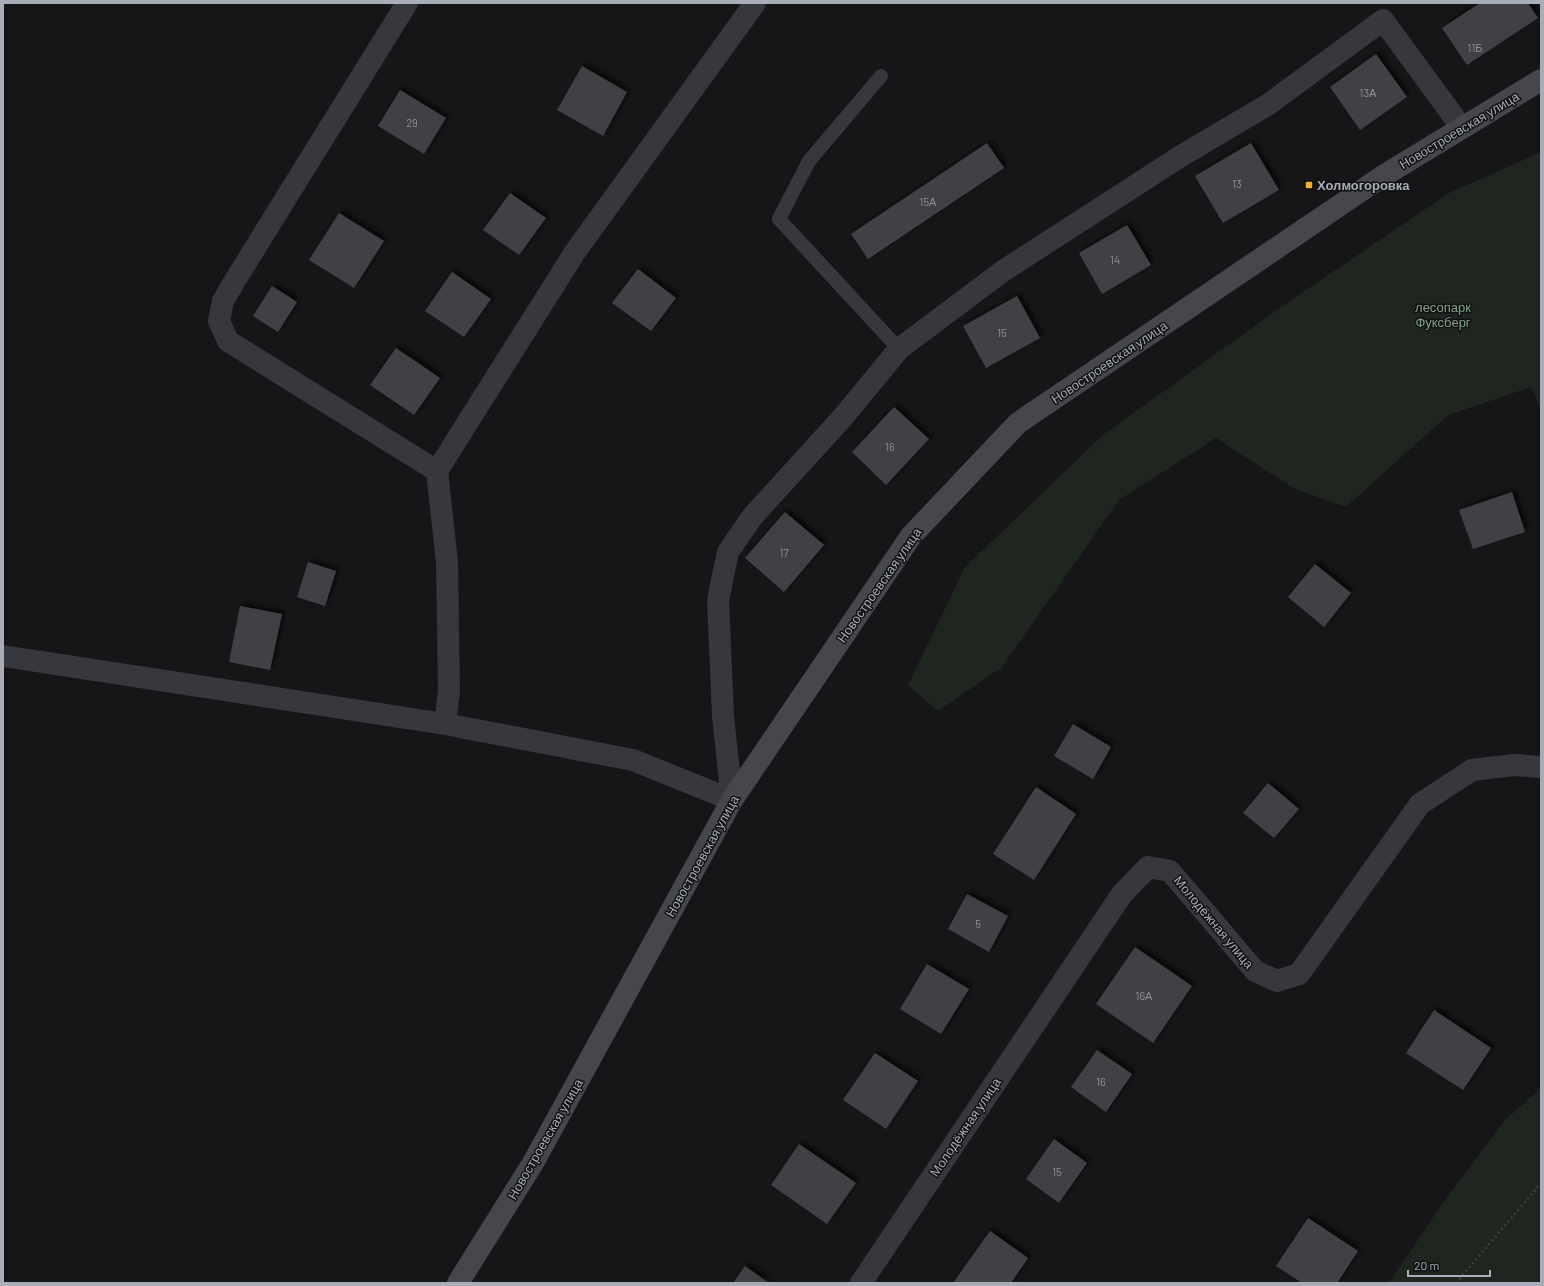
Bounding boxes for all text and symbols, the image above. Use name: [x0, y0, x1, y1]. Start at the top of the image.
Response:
house number: 11Б: [1468, 41, 1482, 54]
house number: 13А: [1360, 86, 1377, 99]
street label: Новостроевская улица: [1396, 88, 1522, 172]
house number: 29: [406, 116, 418, 129]
house number: 13: [1232, 177, 1242, 190]
place label: Холмогоровка: [1317, 177, 1410, 193]
marker: Холмогоровка: [1304, 180, 1314, 190]
house number: 15А: [920, 195, 937, 208]
house number: 14: [1110, 253, 1120, 266]
park label: лесопарк Фуксберг: [1415, 299, 1471, 330]
street label: Новостроевская улица: [1048, 317, 1171, 407]
house number: 15: [997, 326, 1007, 339]
house number: 16: [885, 440, 895, 453]
street label: Новостроевская улица: [833, 524, 925, 646]
house number: 17: [779, 546, 789, 559]
street label: Новостроевская улица: [662, 792, 742, 920]
street label: Молодёжная улица: [1171, 872, 1258, 972]
house number: 5: [975, 917, 981, 930]
house number: 16А: [1136, 989, 1153, 1002]
street label: Молодёжная улица: [926, 1074, 1004, 1180]
street label: Новостроевская улица: [504, 1075, 586, 1202]
house number: 16: [1096, 1075, 1106, 1088]
house number: 15: [1052, 1165, 1062, 1178]
scale bar: [1408, 1252, 1490, 1278]
text: 20 m: [1414, 1258, 1440, 1272]

